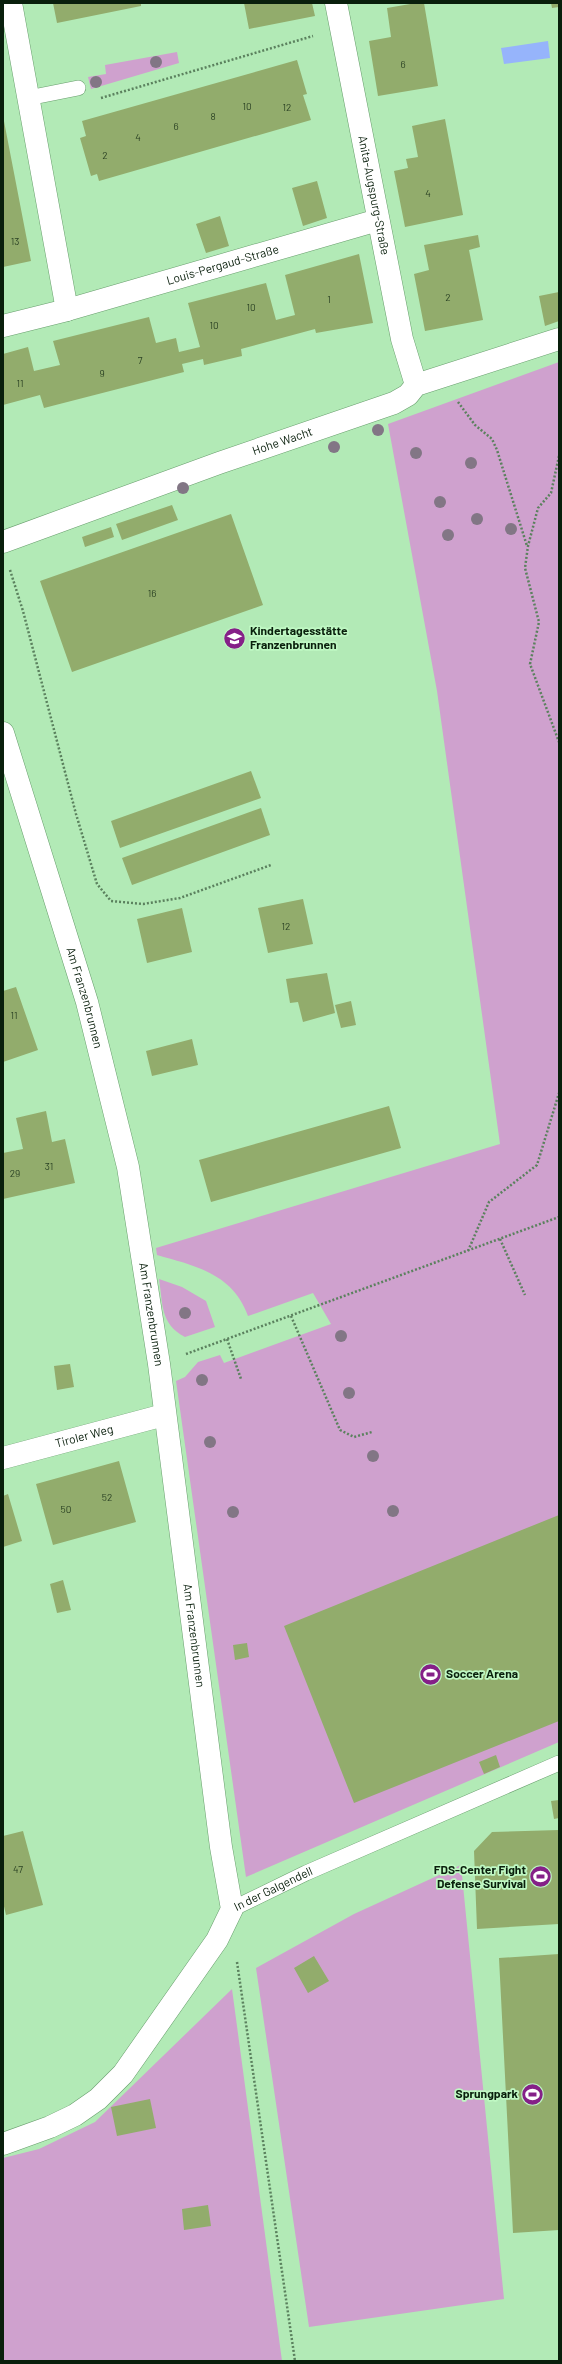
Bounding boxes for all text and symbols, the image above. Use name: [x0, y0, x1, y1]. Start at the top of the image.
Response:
house number: 6: [400, 58, 406, 70]
house number: 10: [242, 100, 252, 112]
house number: 12: [283, 101, 291, 113]
house number: 8: [210, 110, 216, 122]
house number: 6: [173, 120, 179, 132]
house number: 4: [135, 131, 141, 143]
street label: Anita-Augspurg-Straße: [356, 134, 393, 256]
house number: 2: [102, 149, 108, 161]
house number: 4: [425, 187, 431, 199]
house number: 13: [11, 235, 19, 247]
street label: Louis-Pergaud-Straße: [165, 241, 280, 287]
house number: 2: [445, 291, 451, 303]
house number: 1: [327, 293, 331, 305]
house number: 10: [246, 301, 256, 313]
house number: 10: [209, 319, 219, 331]
house number: 7: [138, 354, 143, 366]
house number: 9: [99, 367, 105, 379]
house number: 11: [16, 377, 24, 389]
street label: Hohe Wacht: [250, 424, 314, 457]
house number: 16: [148, 587, 156, 599]
place label: Kindertagesstätte Franzenbrunnen: [250, 623, 348, 651]
school or university icon: Kindertagesstätte Franzenbrunnen: [221, 625, 247, 651]
house number: 12: [282, 920, 290, 932]
street label: Am Franzenbrunnen: [64, 945, 106, 1050]
house number: 11: [10, 1009, 18, 1021]
house number: 31: [45, 1160, 53, 1172]
house number: 29: [10, 1167, 20, 1179]
street label: Am Franzenbrunnen: [137, 1261, 167, 1367]
street label: Tiroler Weg: [53, 1421, 114, 1450]
house number: 52: [102, 1491, 112, 1503]
house number: 50: [61, 1503, 71, 1515]
street label: Am Franzenbrunnen: [181, 1583, 208, 1688]
sports icon: Soccer Arena: [418, 1661, 444, 1687]
place label: Soccer Arena: [446, 1666, 518, 1680]
place label: FDS-Center Fight Defense Survival: [434, 1862, 526, 1890]
house number: 47: [13, 1863, 23, 1875]
street label: In der Galgendell: [231, 1863, 314, 1913]
sports icon: FDS-Center Fight Defense Survival: [528, 1864, 554, 1890]
sports icon: Sprungpark: [520, 2081, 546, 2107]
place label: Sprungpark: [456, 2086, 519, 2100]

